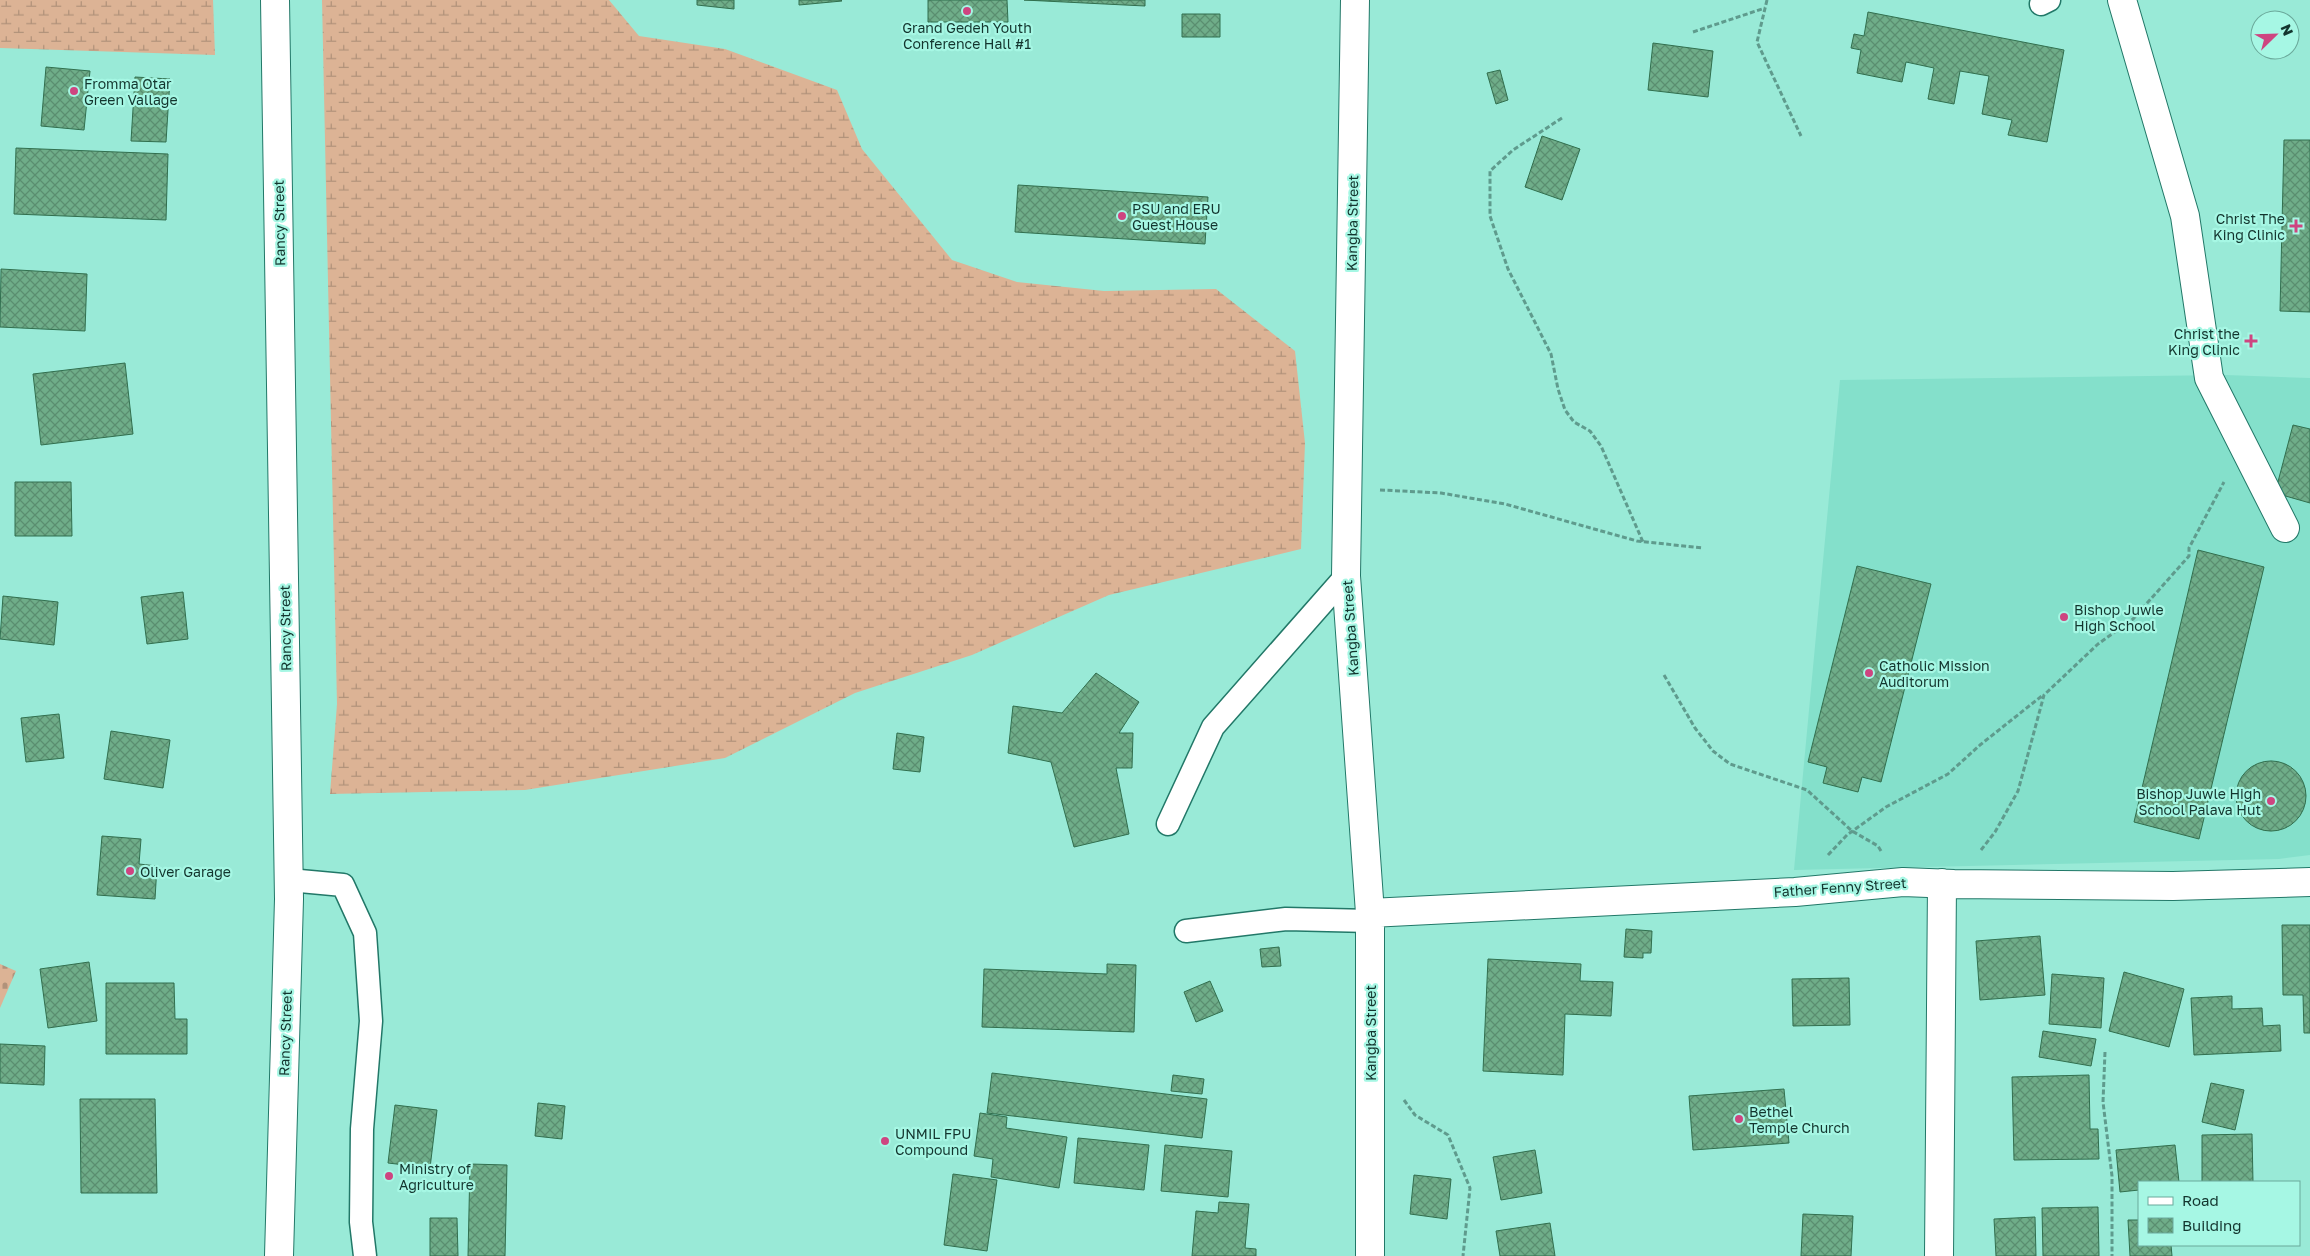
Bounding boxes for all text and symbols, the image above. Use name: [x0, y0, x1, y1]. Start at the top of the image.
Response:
marker: Grand Gedeh Youth Conference Hall #1: [961, 5, 973, 17]
north arrow: [2250, 10, 2300, 60]
place label: Grand Gedeh Youth Conference Hall #1: [902, 19, 1032, 52]
text: N: [2278, 22, 2297, 38]
place label: Fromma Otar Green Vallage: [84, 75, 178, 108]
marker: Fromma Otar Green Vallage: [68, 85, 80, 97]
street label: Kangba Street: [1343, 175, 1361, 271]
street label: Rancy Street: [270, 180, 288, 266]
place label: PSU and ERU Guest House: [1132, 200, 1221, 233]
marker: PSU and ERU Guest House: [1116, 210, 1128, 222]
place label: Christ The King Clinic: [2213, 210, 2285, 243]
marker: Christ The King Clinic: [2289, 219, 2303, 233]
place label: Christ the King Clinic: [2168, 325, 2240, 358]
marker: Christ the King Clinic: [2244, 334, 2258, 348]
street label: Kangba Street: [1338, 579, 1362, 677]
street label: Rancy Street: [276, 585, 294, 671]
place label: Bishop Juwle High School: [2074, 601, 2164, 634]
marker: Bishop Juwle High School: [2058, 611, 2070, 623]
place label: Catholic Mission Auditorum: [1879, 657, 1990, 690]
marker: Catholic Mission Auditorum: [1863, 667, 1875, 679]
place label: Bishop Juwle High School Palava Hut: [2136, 785, 2261, 818]
marker: Bishop Juwle High School Palava Hut: [2265, 795, 2277, 807]
place label: Oliver Garage: [140, 863, 231, 880]
marker: Oliver Garage: [124, 865, 136, 877]
street label: Father Fenny Street: [1773, 874, 1907, 900]
street label: Kangba Street: [1362, 985, 1379, 1081]
street label: Rancy Street: [275, 990, 295, 1076]
place label: Bethel Temple Church: [1749, 1103, 1850, 1136]
marker: Bethel Temple Church: [1733, 1113, 1745, 1125]
place label: UNMIL FPU Compound: [895, 1125, 972, 1158]
marker: UNMIL FPU Compound: [879, 1135, 891, 1147]
place label: Ministry of Agriculture: [399, 1160, 474, 1193]
marker: Ministry of Agriculture: [383, 1170, 395, 1182]
legend: [2138, 1181, 2300, 1246]
text: Road: [2182, 1191, 2219, 1209]
text: Building: [2182, 1216, 2242, 1234]

